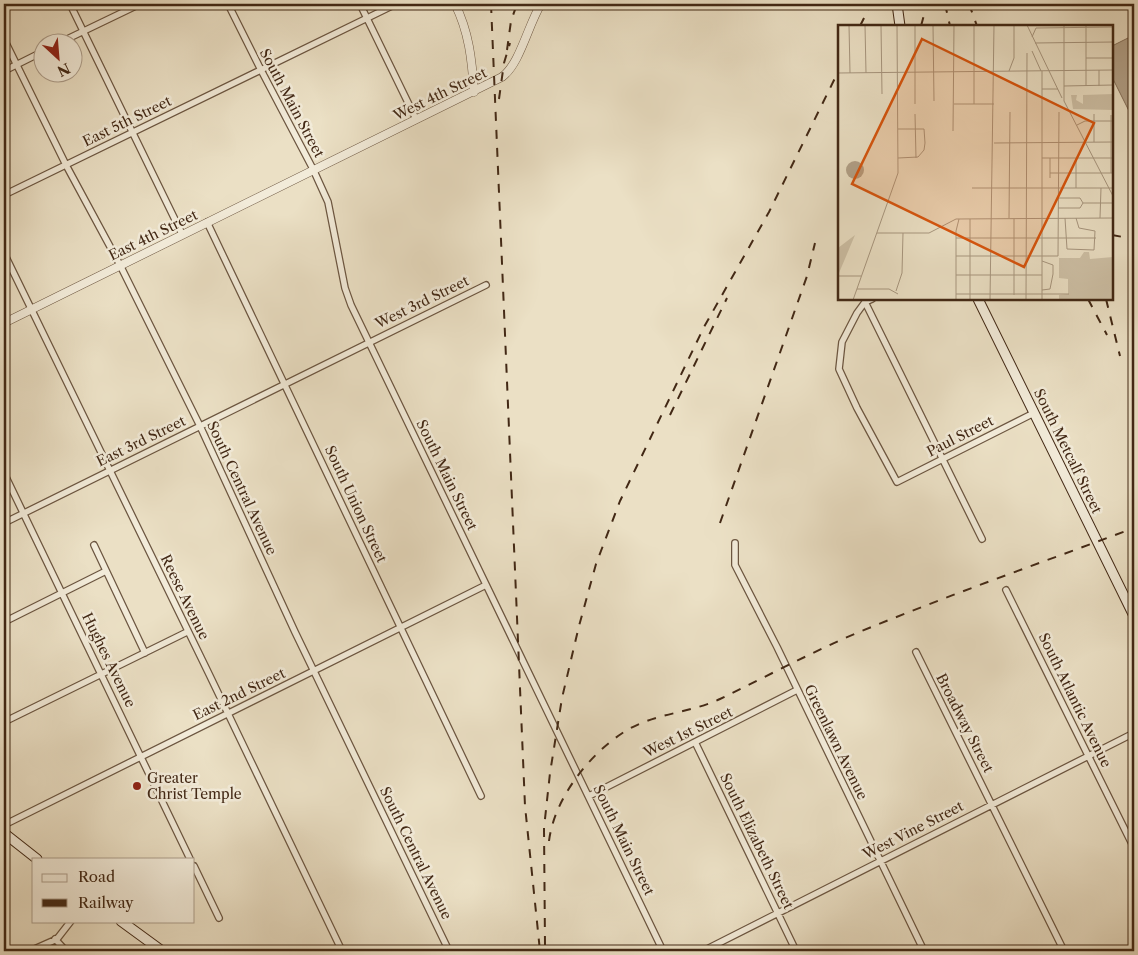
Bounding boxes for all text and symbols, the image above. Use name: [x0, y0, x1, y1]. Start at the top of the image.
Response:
inset map: [838, 25, 1113, 300]
north arrow: [32, 32, 82, 82]
street label: South Main Street: [256, 45, 328, 161]
text: N: [54, 59, 73, 80]
street label: West 4th Street: [389, 64, 490, 125]
street label: East 5th Street: [80, 92, 174, 150]
street label: East 4th Street: [105, 206, 201, 264]
street label: West 3rd Street: [371, 272, 472, 333]
street label: South Metcalf Street: [1030, 386, 1106, 517]
street label: Paul Street: [924, 411, 996, 461]
street label: East 3rd Street: [93, 412, 189, 470]
street label: South Main Street: [412, 417, 482, 533]
street label: South Central Avenue: [203, 418, 281, 558]
street label: South Union Street: [321, 443, 391, 566]
street label: Reese Avenue: [157, 551, 213, 643]
street label: Hughes Avenue: [78, 610, 140, 711]
street label: South Atlantic Avenue: [1035, 630, 1115, 770]
street label: East 2nd Street: [190, 664, 288, 724]
street label: Broadway Street: [932, 670, 998, 776]
street label: Greenlawn Avenue: [800, 681, 872, 803]
street label: West 1st Street: [640, 703, 736, 762]
place label: Greater Christ Temple: [147, 769, 242, 803]
street label: South Elizabeth Street: [716, 770, 798, 912]
marker: Greater Christ Temple: [131, 780, 143, 792]
street label: South Main Street: [589, 782, 659, 898]
street label: South Central Avenue: [376, 784, 456, 923]
street label: West Vine Street: [859, 797, 966, 864]
legend: [32, 858, 195, 922]
text: Road: [78, 867, 115, 886]
text: Railway: [78, 893, 134, 912]

